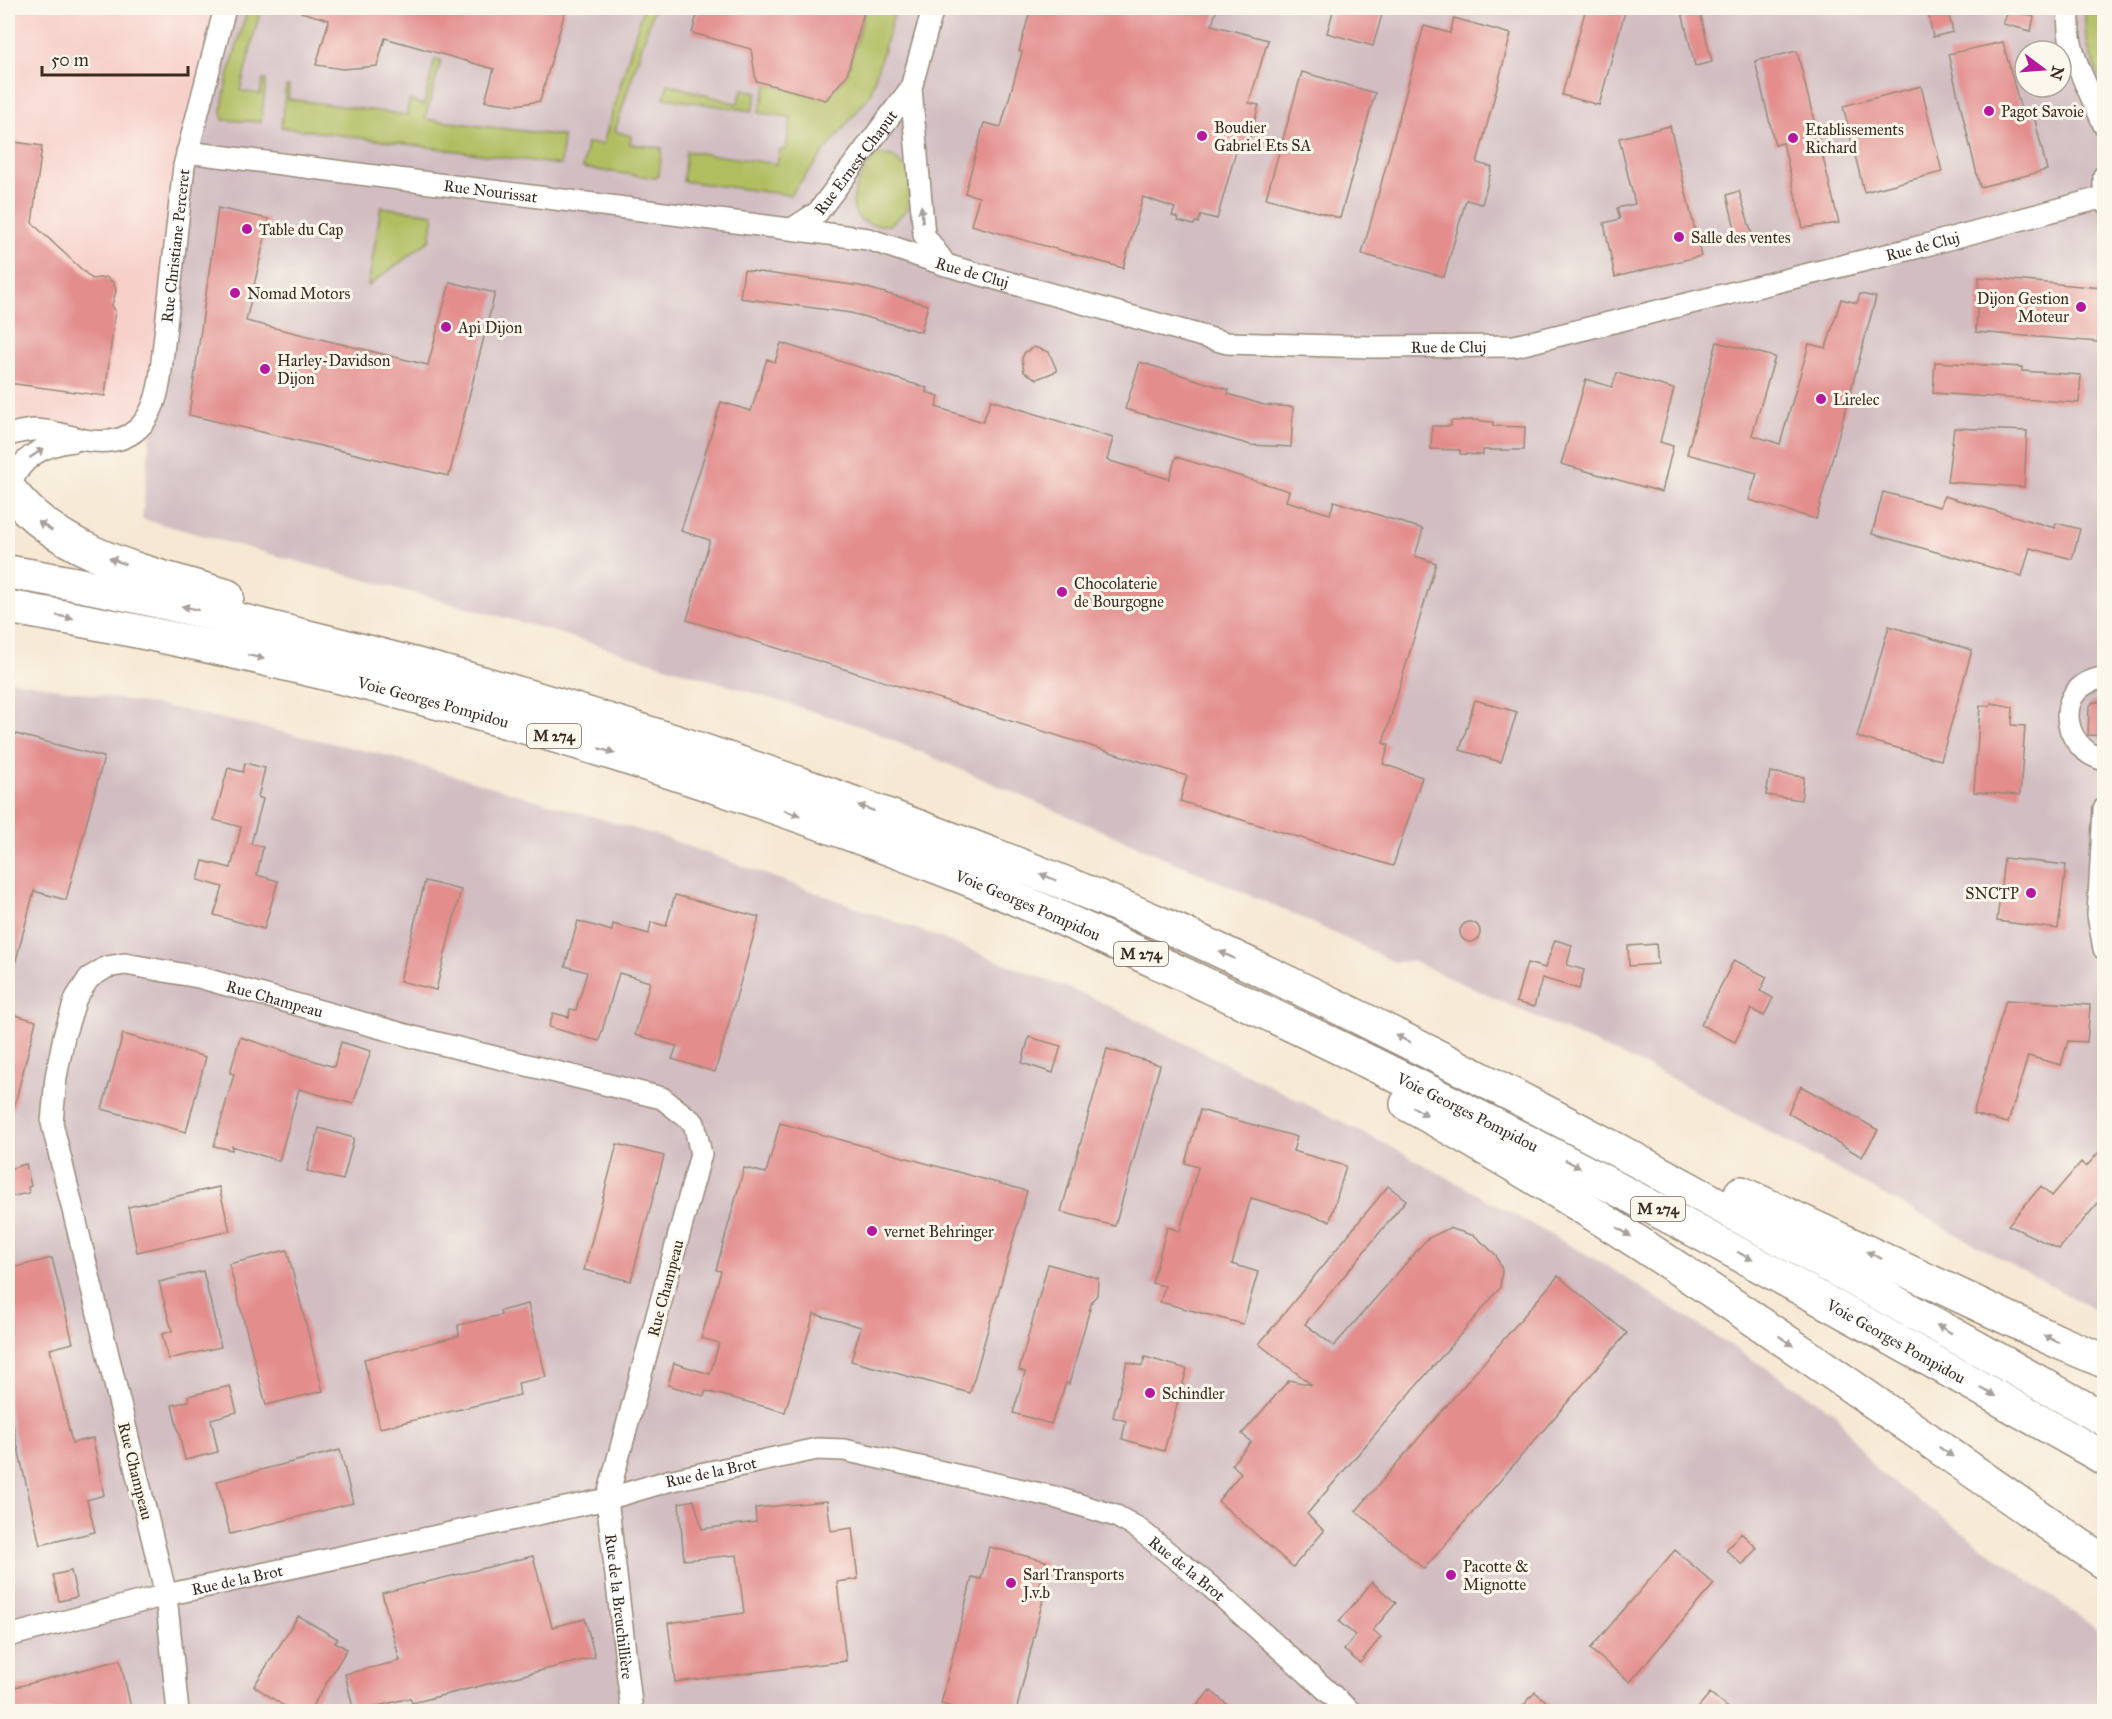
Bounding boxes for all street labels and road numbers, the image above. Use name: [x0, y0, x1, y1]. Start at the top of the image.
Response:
street label: Rue Ernest Chaput: [810, 106, 901, 219]
street label: Rue Christiane Perceret: [157, 168, 194, 324]
street label: Rue Nourissat: [442, 176, 539, 207]
street label: Rue de Cluj: [1884, 227, 1962, 265]
street label: Rue de Cluj: [933, 253, 1011, 292]
street label: Rue de Cluj: [1411, 337, 1486, 357]
street label: Voie Georges Pompidou: [355, 673, 512, 732]
road number: M 274: [527, 724, 581, 748]
street label: Voie Georges Pompidou: [952, 866, 1104, 945]
road number: M 274: [1114, 942, 1168, 966]
street label: Rue Champeau: [224, 976, 326, 1022]
street label: Voie Georges Pompidou: [1393, 1068, 1542, 1156]
road number: M 274: [1631, 1197, 1685, 1221]
street label: Rue Champeau: [643, 1237, 688, 1339]
street label: Voie Georges Pompidou: [1822, 1295, 1969, 1388]
street label: Rue Champeau: [114, 1420, 157, 1522]
street label: Rue de la Brot: [664, 1453, 759, 1491]
street label: Rue de la Brot: [1145, 1532, 1229, 1605]
street label: Rue de la Breuchillière: [601, 1533, 637, 1681]
street label: Rue de la Brot: [190, 1561, 285, 1599]

